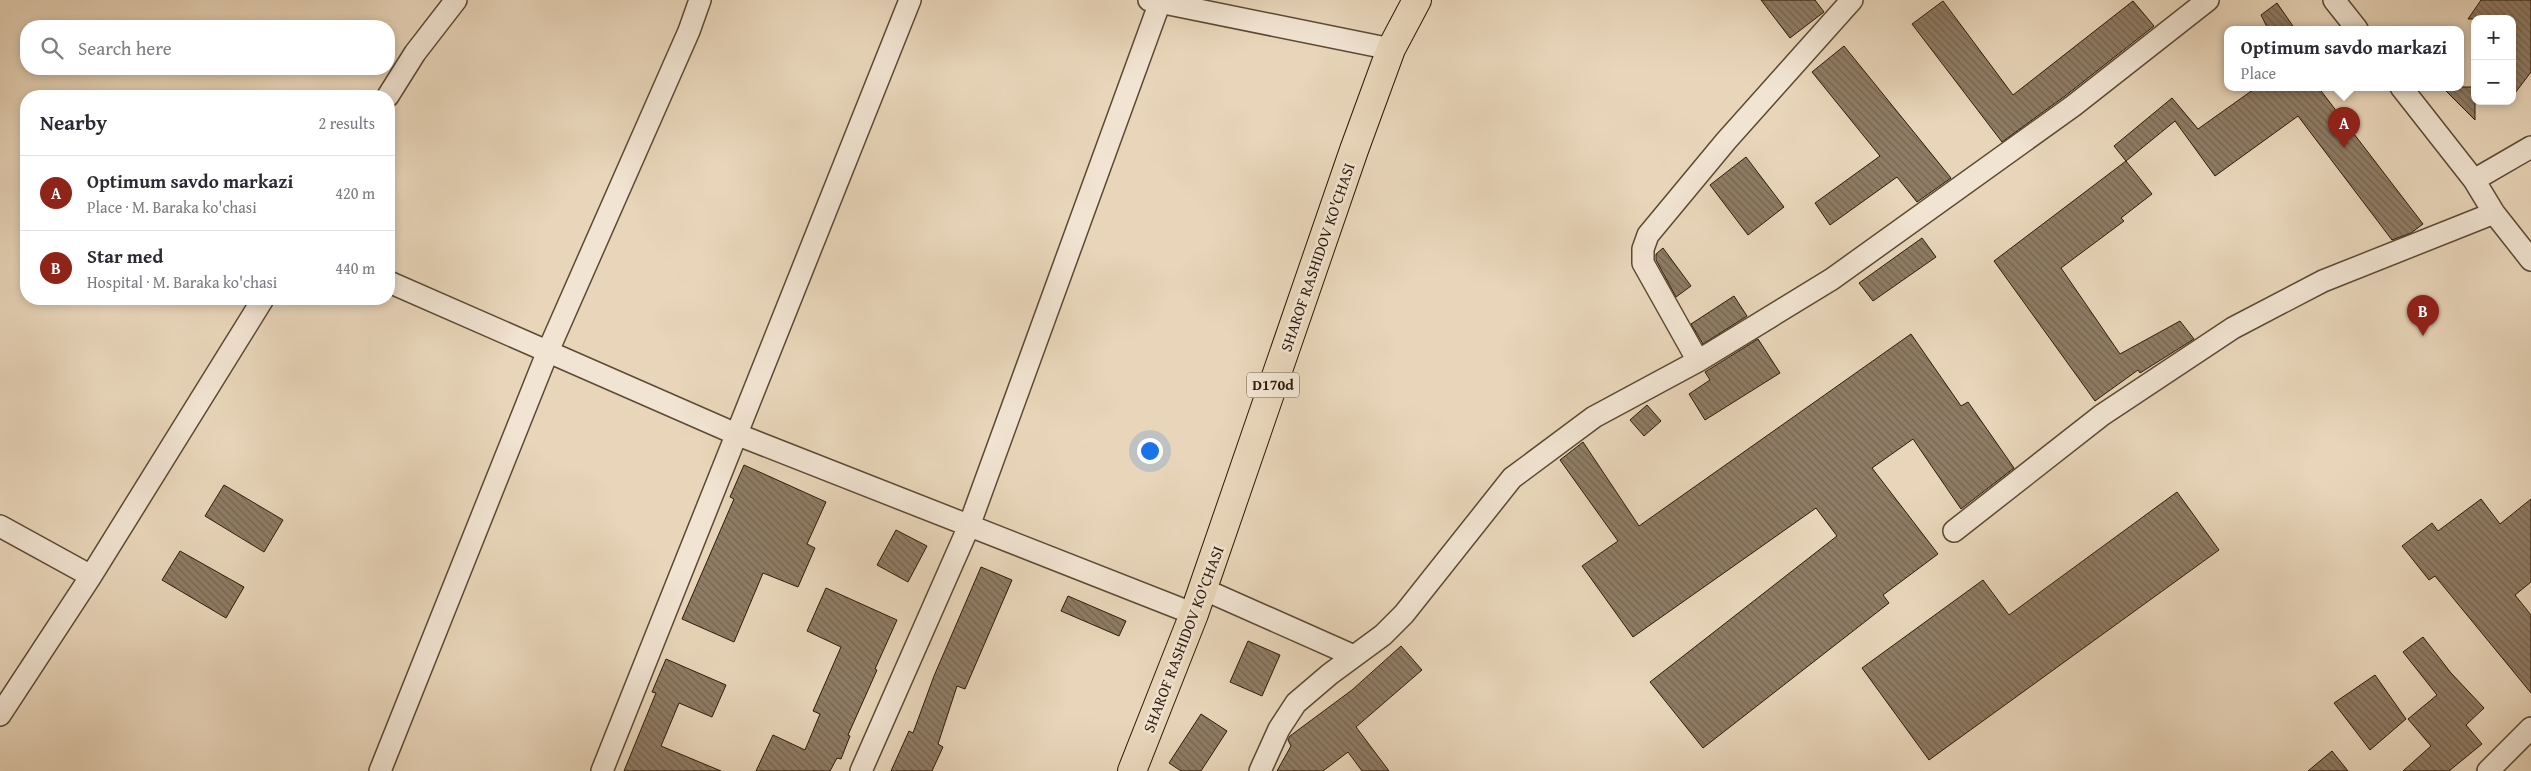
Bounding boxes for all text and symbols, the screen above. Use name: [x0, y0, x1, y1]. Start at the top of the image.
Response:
map controls: [2471, 15, 2516, 105]
button: +: [2471, 15, 2516, 60]
search box: [20, 20, 395, 75]
popup: [2224, 26, 2464, 91]
text: Optimum savdo markazi: [2241, 33, 2447, 61]
icon: search: [38, 34, 66, 62]
text: Search here: [78, 34, 172, 62]
button: −: [2471, 60, 2516, 105]
text: Place: [2241, 61, 2276, 85]
text: Nearby: [40, 107, 107, 138]
pin: A: [2328, 107, 2360, 148]
text: 2 results: [318, 111, 375, 135]
street label: SHAROF RASHIDOV KO'CHASI: [1273, 159, 1361, 355]
text: Optimum savdo markazi: [87, 167, 293, 195]
text: A: [51, 181, 61, 205]
text: 420 m: [335, 181, 375, 205]
text: Place · M. Baraka ko'chasi: [87, 195, 257, 219]
text: Star med: [87, 242, 163, 270]
text: B: [51, 256, 61, 280]
text: 440 m: [335, 256, 375, 280]
text: Hospital · M. Baraka ko'chasi: [87, 270, 277, 294]
pin: B: [2407, 295, 2439, 336]
road number: D170d: [1247, 372, 1299, 398]
your location: [1137, 438, 1163, 464]
street label: SHAROF RASHIDOV KO'CHASI: [1136, 542, 1230, 736]

